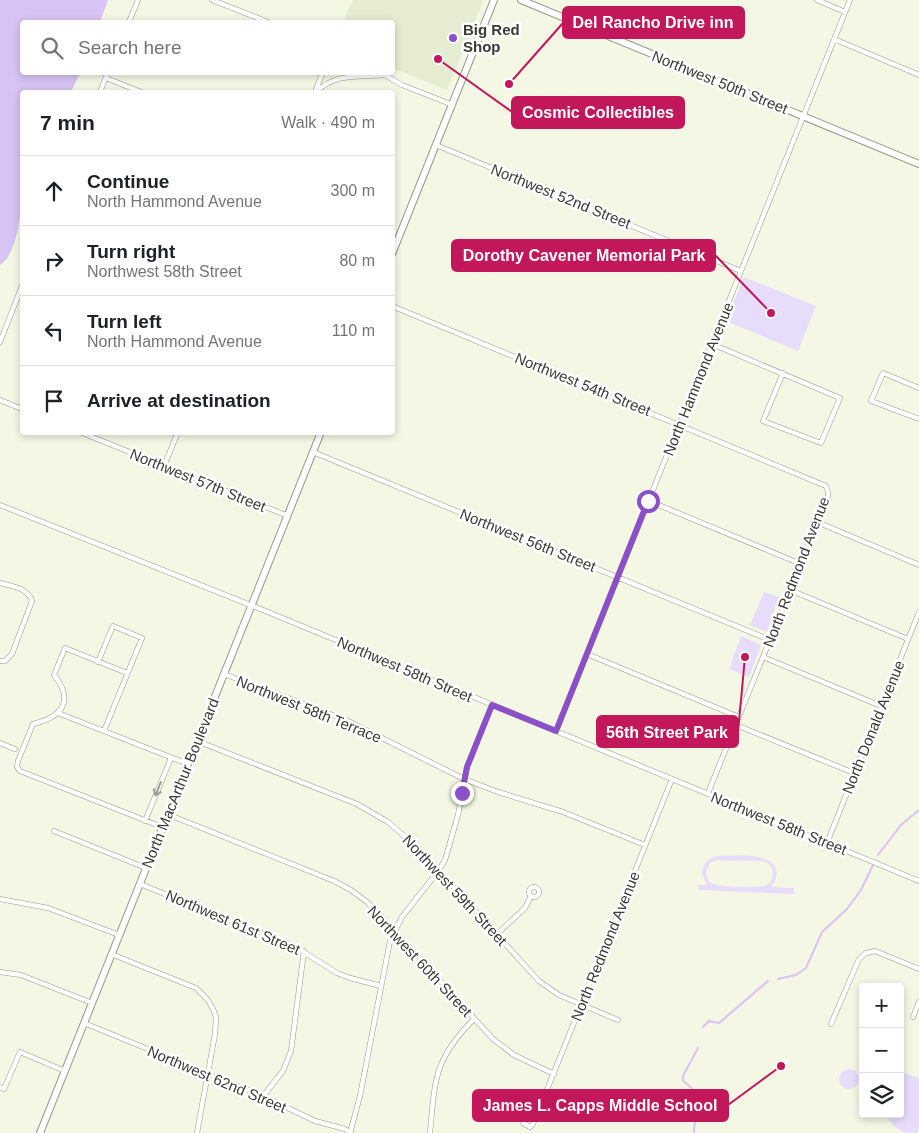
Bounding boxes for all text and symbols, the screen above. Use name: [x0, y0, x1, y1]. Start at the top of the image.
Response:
callout: Del Rancho Drive inn: [563, 7, 744, 38]
text: Del Rancho Drive inn: [573, 14, 733, 31]
search box: [20, 20, 395, 75]
place label: Big Red Shop: [463, 21, 520, 55]
marker: Big Red Shop: [447, 32, 459, 44]
icon: search: [38, 34, 66, 62]
text: Search here: [78, 37, 182, 58]
street label: Northwest 50th Street: [650, 47, 791, 117]
callout: Cosmic Collectibles: [512, 97, 684, 128]
text: Cosmic Collectibles: [522, 104, 674, 121]
text: 7 min: [40, 111, 95, 134]
text: Walk · 490 m: [281, 114, 375, 131]
street label: Northwest 52nd Street: [489, 160, 634, 232]
text: Continue: [87, 171, 169, 192]
icon: ahead: [40, 177, 68, 205]
text: 300 m: [331, 182, 375, 199]
text: North Hammond Avenue: [87, 193, 262, 210]
callout: Dorothy Cavener Memorial Park: [452, 240, 715, 271]
text: Turn right: [87, 241, 175, 262]
icon: right: [40, 247, 68, 275]
text: Dorothy Cavener Memorial Park: [463, 247, 705, 264]
text: 80 m: [339, 252, 375, 269]
text: Northwest 58th Street: [87, 263, 242, 280]
street label: North Hammond Avenue: [659, 300, 737, 458]
text: Turn left: [87, 311, 162, 332]
icon: left: [40, 317, 68, 345]
text: 110 m: [332, 322, 375, 339]
text: North Hammond Avenue: [87, 333, 262, 350]
street label: Northwest 54th Street: [513, 349, 654, 419]
icon: arrive: [40, 387, 68, 415]
text: Arrive at destination: [87, 390, 271, 411]
street label: Northwest 57th Street: [128, 445, 269, 515]
route start: [637, 490, 660, 513]
street label: North Redmond Avenue: [759, 494, 833, 650]
street label: Northwest 56th Street: [458, 505, 599, 575]
street label: Northwest 58th Street: [335, 633, 476, 705]
street label: North Donald Avenue: [838, 658, 908, 796]
street label: Northwest 58th Terrace: [234, 672, 384, 746]
street label: North MacArthur Boulevard: [138, 696, 222, 870]
callout: 56th Street Park: [597, 716, 738, 747]
text: 56th Street Park: [606, 724, 728, 741]
one-way arrow: [153, 781, 162, 796]
route end: [451, 782, 474, 805]
street label: Northwest 58th Street: [709, 788, 850, 858]
street label: Northwest 59th Street: [399, 831, 511, 949]
street label: North Redmond Avenue: [567, 869, 643, 1023]
street label: Northwest 61st Street: [163, 886, 303, 958]
street label: Northwest 60th Street: [364, 902, 476, 1020]
map controls: [859, 983, 904, 1118]
button: +: [859, 983, 904, 1028]
button: −: [859, 1028, 904, 1073]
street label: Northwest 62nd Street: [145, 1042, 290, 1116]
button: layers: [859, 1073, 904, 1118]
callout: James L. Capps Middle School: [473, 1090, 728, 1121]
text: James L. Capps Middle School: [483, 1097, 717, 1114]

